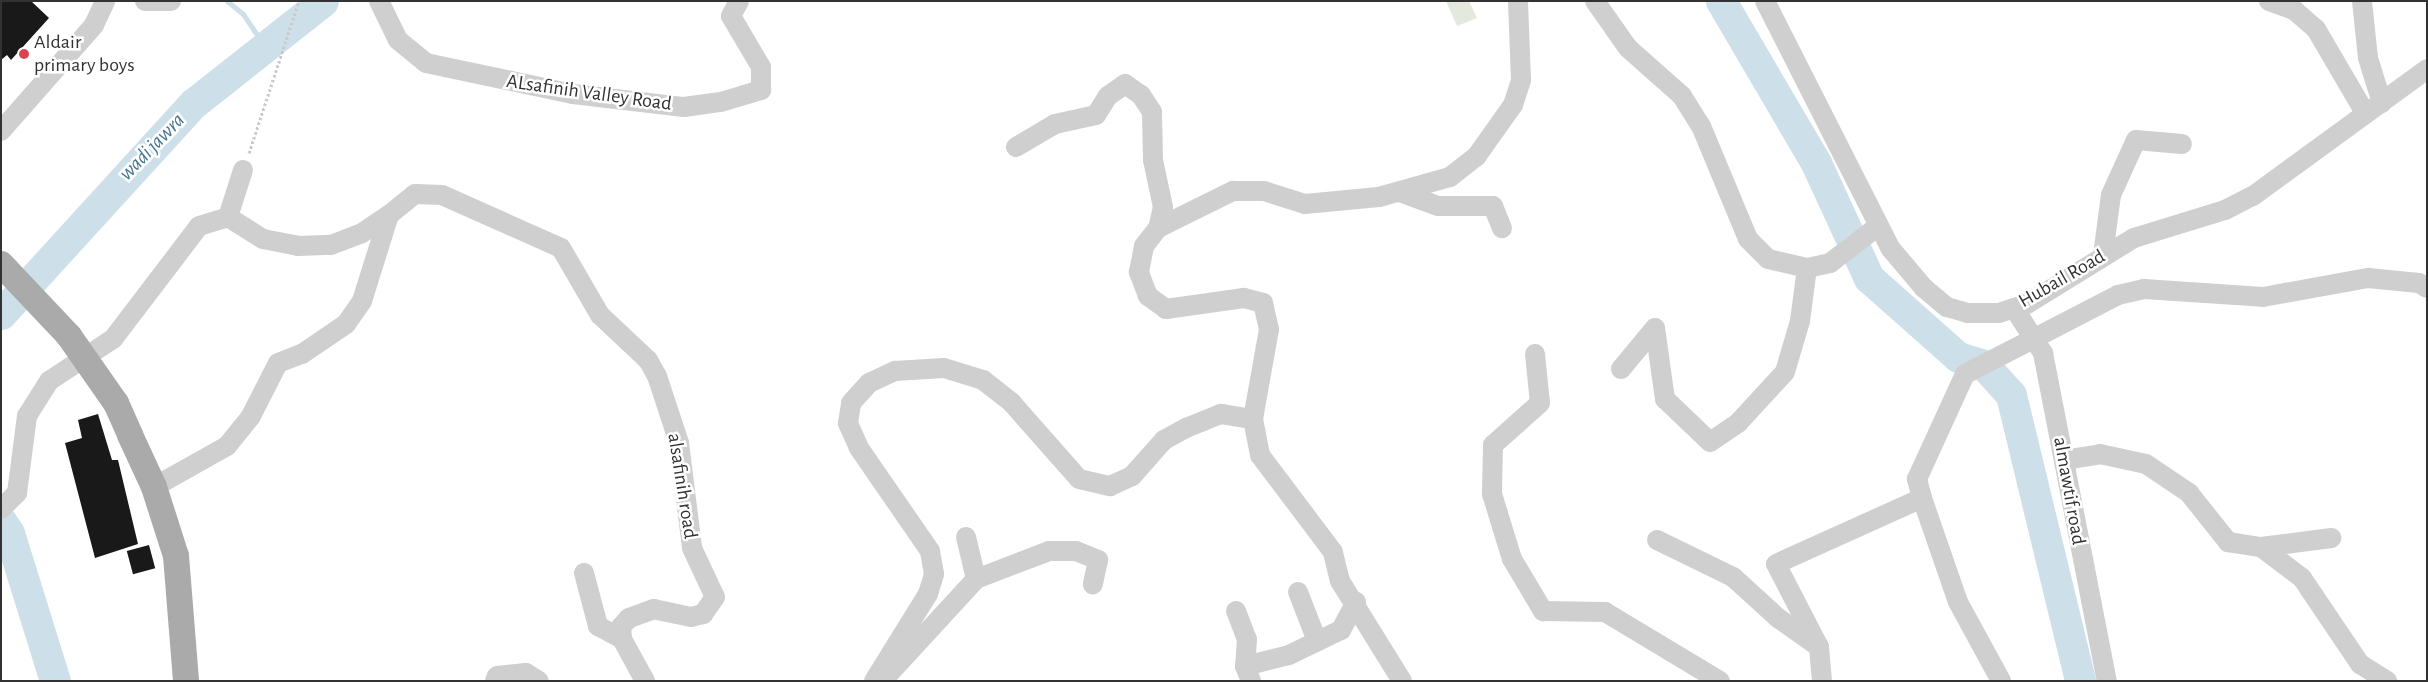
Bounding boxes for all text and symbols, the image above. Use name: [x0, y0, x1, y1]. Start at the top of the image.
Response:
place label: Aldair primary boys: [34, 30, 135, 77]
marker: Aldair primary boys: [18, 48, 30, 60]
street label: ALsafinih Valley Road: [505, 70, 673, 116]
water label: wadi jawra: [114, 108, 190, 186]
street label: Hubail Road: [2014, 245, 2110, 313]
street label: alsafinih road: [662, 432, 702, 540]
street label: almawtif road: [2048, 435, 2090, 547]

